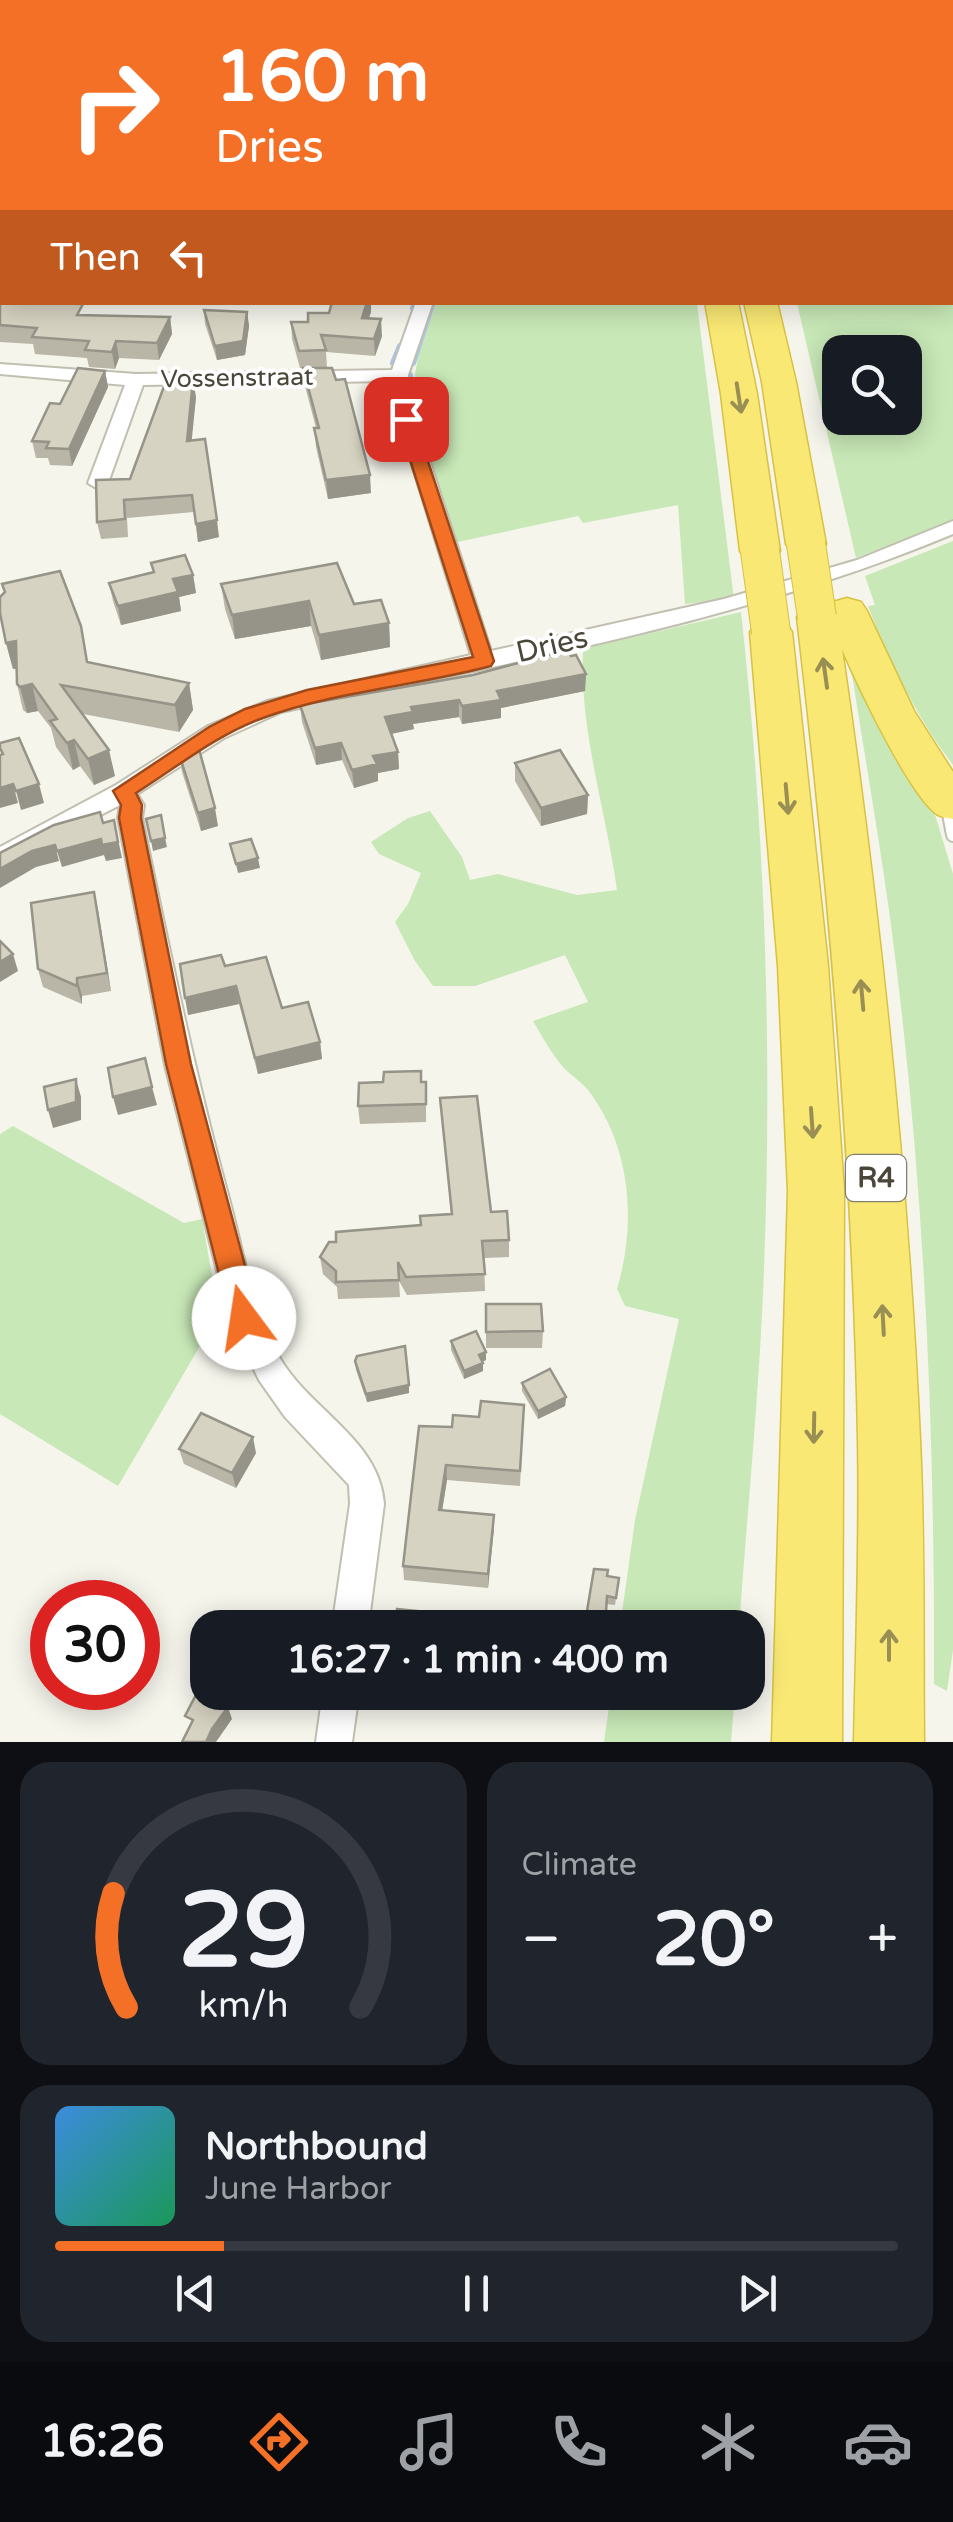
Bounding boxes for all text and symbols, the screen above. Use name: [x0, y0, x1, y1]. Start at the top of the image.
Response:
text: 160 m: [215, 36, 429, 120]
icon: right: [50, 40, 180, 170]
text: Dries: [215, 121, 324, 175]
icon: left: [161, 230, 216, 285]
text: Then: [50, 235, 141, 281]
map controls: [822, 335, 922, 435]
button: search: [822, 335, 922, 435]
street label: Vossenstraat: [160, 362, 314, 394]
pin: [364, 377, 449, 462]
one-way arrow: [730, 381, 749, 414]
icon: arrive: [379, 392, 434, 447]
street label: Dries: [512, 619, 592, 671]
one-way arrow: [815, 657, 833, 689]
one-way arrow: [778, 782, 797, 814]
one-way arrow: [853, 980, 872, 1012]
one-way arrow: [803, 1106, 822, 1138]
road number: R4: [846, 1155, 906, 1201]
position arrow: [192, 1266, 296, 1370]
one-way arrow: [873, 1304, 892, 1336]
one-way arrow: [804, 1412, 824, 1444]
speed limit sign: 30: [30, 1580, 160, 1710]
one-way arrow: [880, 1629, 898, 1662]
text: 16:27 · 1 min · 400 m: [286, 1637, 669, 1683]
text: Climate: [522, 1846, 637, 1884]
text: 29: [178, 1870, 309, 1995]
text: 20°: [653, 1895, 775, 1985]
text: −: [522, 1907, 561, 1973]
text: +: [867, 1907, 898, 1973]
text: km/h: [198, 1984, 288, 2027]
text: Northbound: [205, 2124, 428, 2170]
text: June Harbor: [205, 2170, 392, 2208]
icon: previous: [168, 2266, 223, 2321]
icon: pause: [449, 2266, 504, 2321]
icon: next: [730, 2266, 785, 2321]
icon: directions: [244, 2407, 314, 2477]
icon: music: [394, 2407, 464, 2477]
icon: phone: [544, 2407, 614, 2477]
icon: climate: [693, 2407, 763, 2477]
icon: car: [843, 2407, 913, 2477]
text: 16:26: [40, 2415, 165, 2469]

